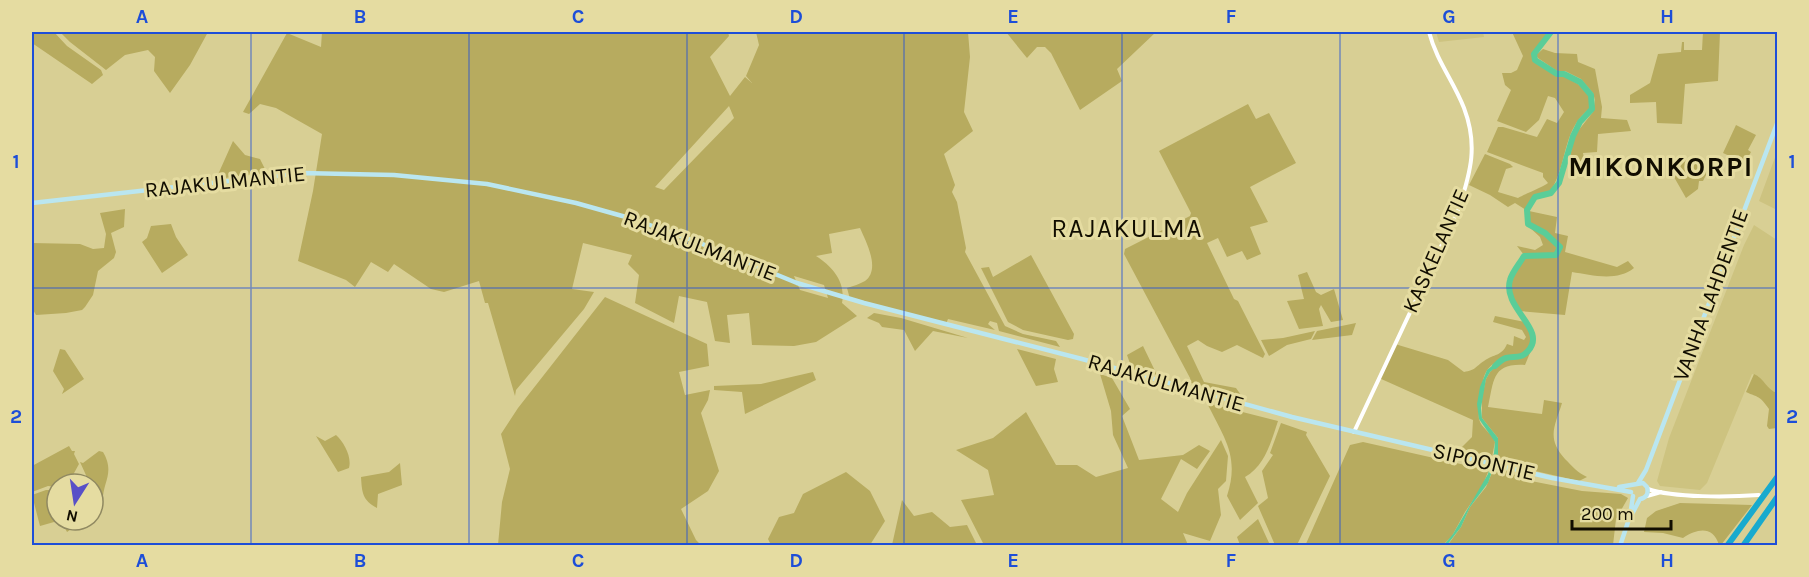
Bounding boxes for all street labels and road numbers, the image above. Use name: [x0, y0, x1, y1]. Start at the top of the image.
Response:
street label: RAJAKULMANTIE: [143, 161, 307, 203]
street label: KASKELANTIE: [1397, 185, 1475, 317]
street label: RAJAKULMANTIE: [620, 205, 780, 287]
street label: VANHA LAHDENTIE: [1668, 205, 1754, 385]
street label: RAJAKULMANTIE: [1085, 348, 1247, 418]
street label: SIPOONTIE: [1430, 438, 1538, 486]

